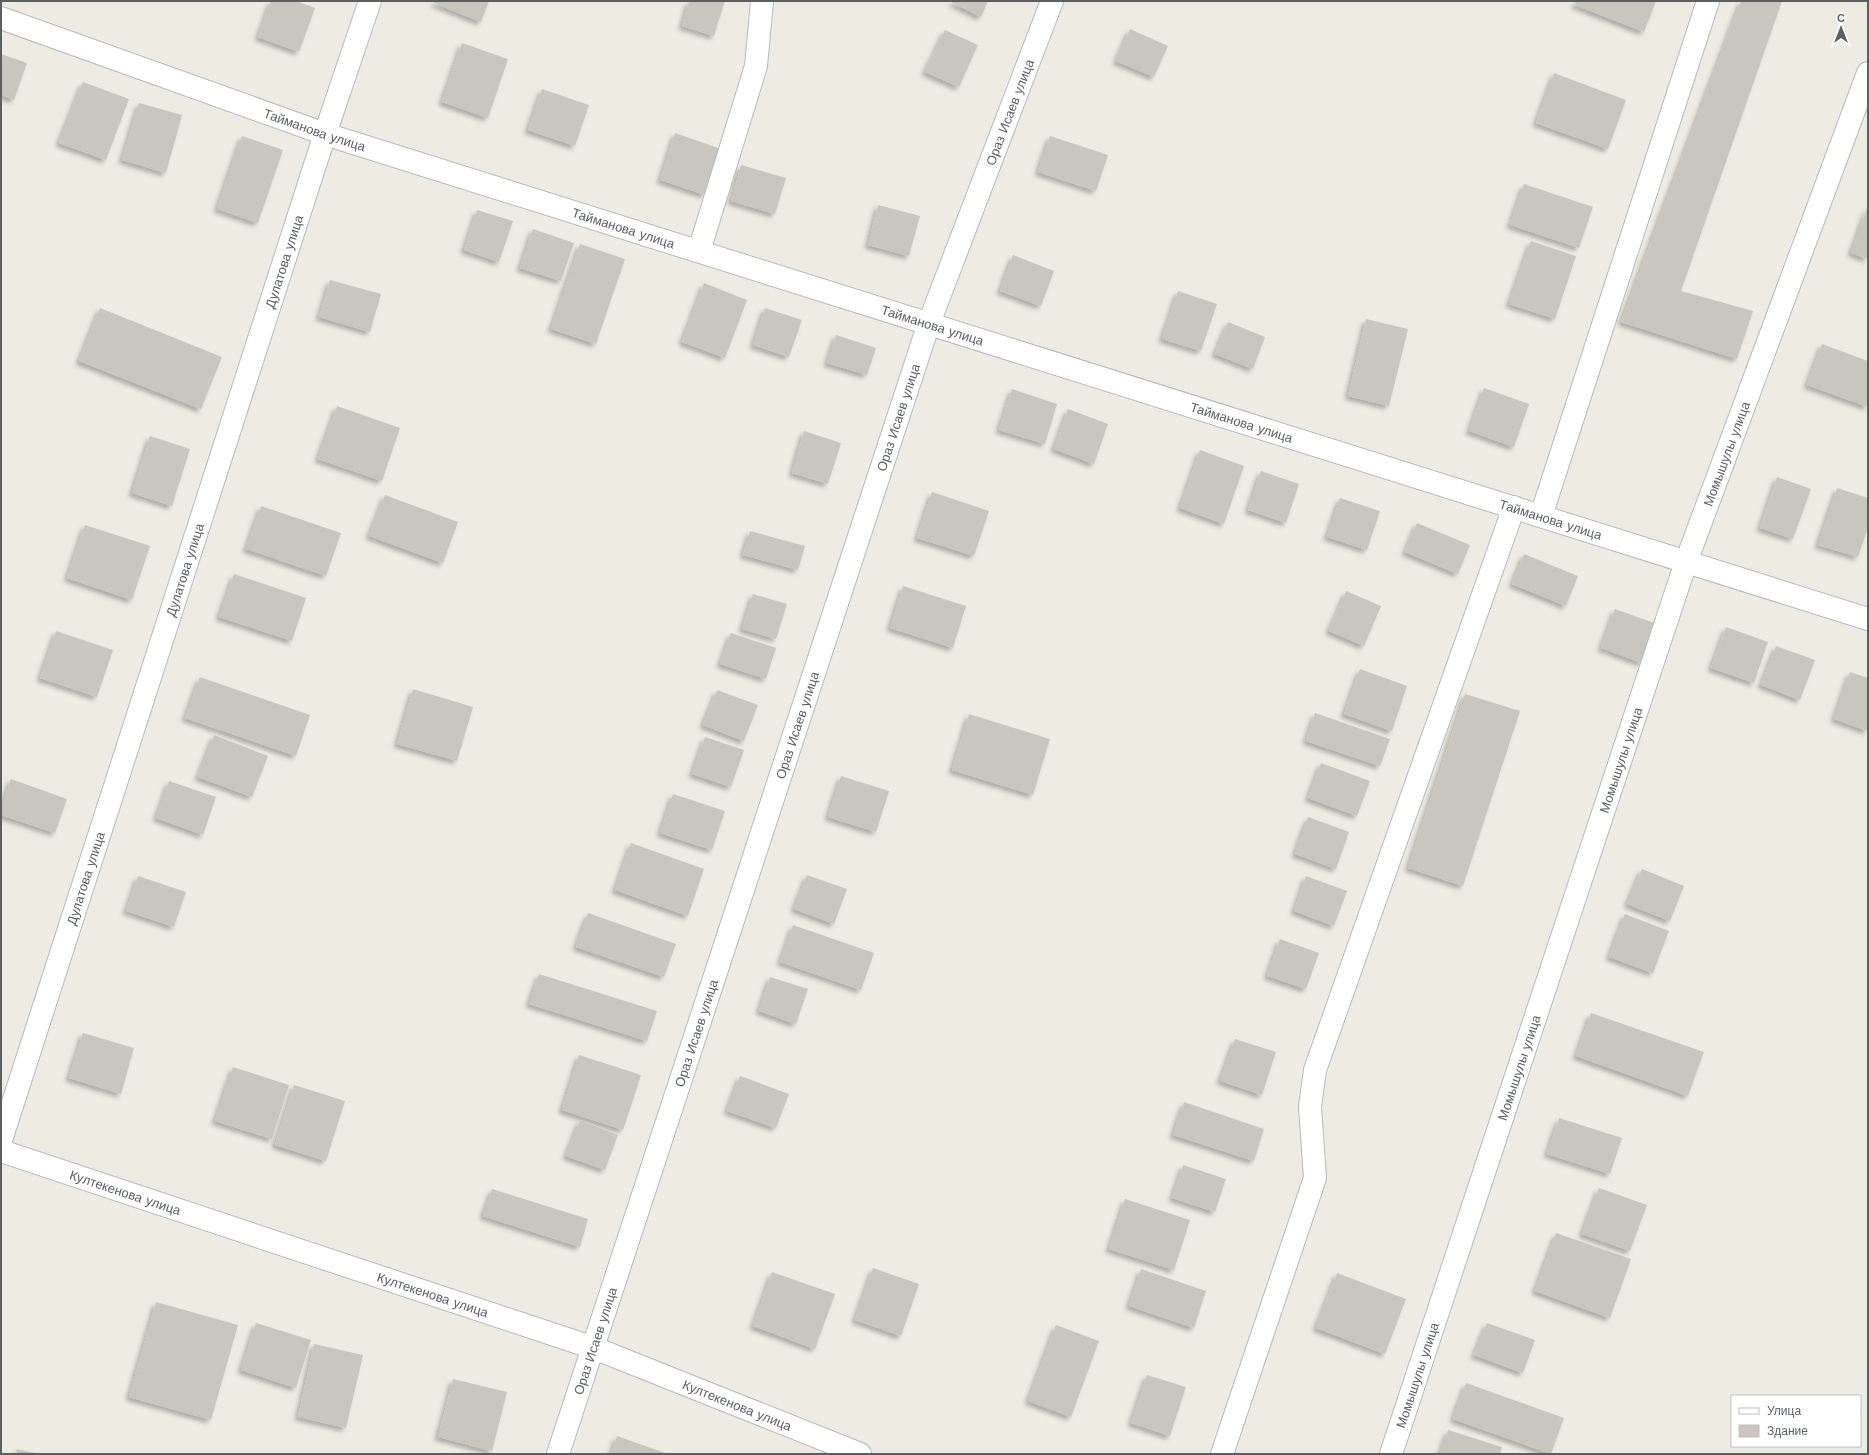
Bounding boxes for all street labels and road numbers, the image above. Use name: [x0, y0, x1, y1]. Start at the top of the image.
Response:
street label: Ораз Исаев улица: [983, 56, 1037, 167]
street label: Тайманова улица: [262, 106, 368, 155]
street label: Тайманова улица: [570, 205, 677, 252]
street label: Дулатова улица: [262, 212, 307, 310]
street label: Тайманова улица: [879, 302, 986, 349]
street label: Ораз Исаев улица: [874, 361, 923, 473]
street label: Тайманова улица: [1188, 399, 1295, 446]
street label: Момышулы улица: [1700, 399, 1753, 508]
street label: Тайманова улица: [1497, 497, 1604, 543]
street label: Дулатова улица: [163, 521, 207, 619]
street label: Ораз Исаев улица: [773, 669, 822, 781]
street label: Момышулы улица: [1597, 705, 1646, 815]
street label: Дулатова улица: [64, 829, 108, 927]
street label: Ораз Исаев улица: [672, 977, 721, 1089]
street label: Момышулы улица: [1495, 1012, 1544, 1122]
street label: Култекенова улица: [68, 1167, 183, 1218]
street label: Култекенова улица: [375, 1269, 491, 1321]
street label: Ораз Исаев улица: [571, 1285, 620, 1397]
street label: Момышулы улица: [1393, 1320, 1442, 1430]
street label: Култекенова улица: [680, 1377, 794, 1434]

